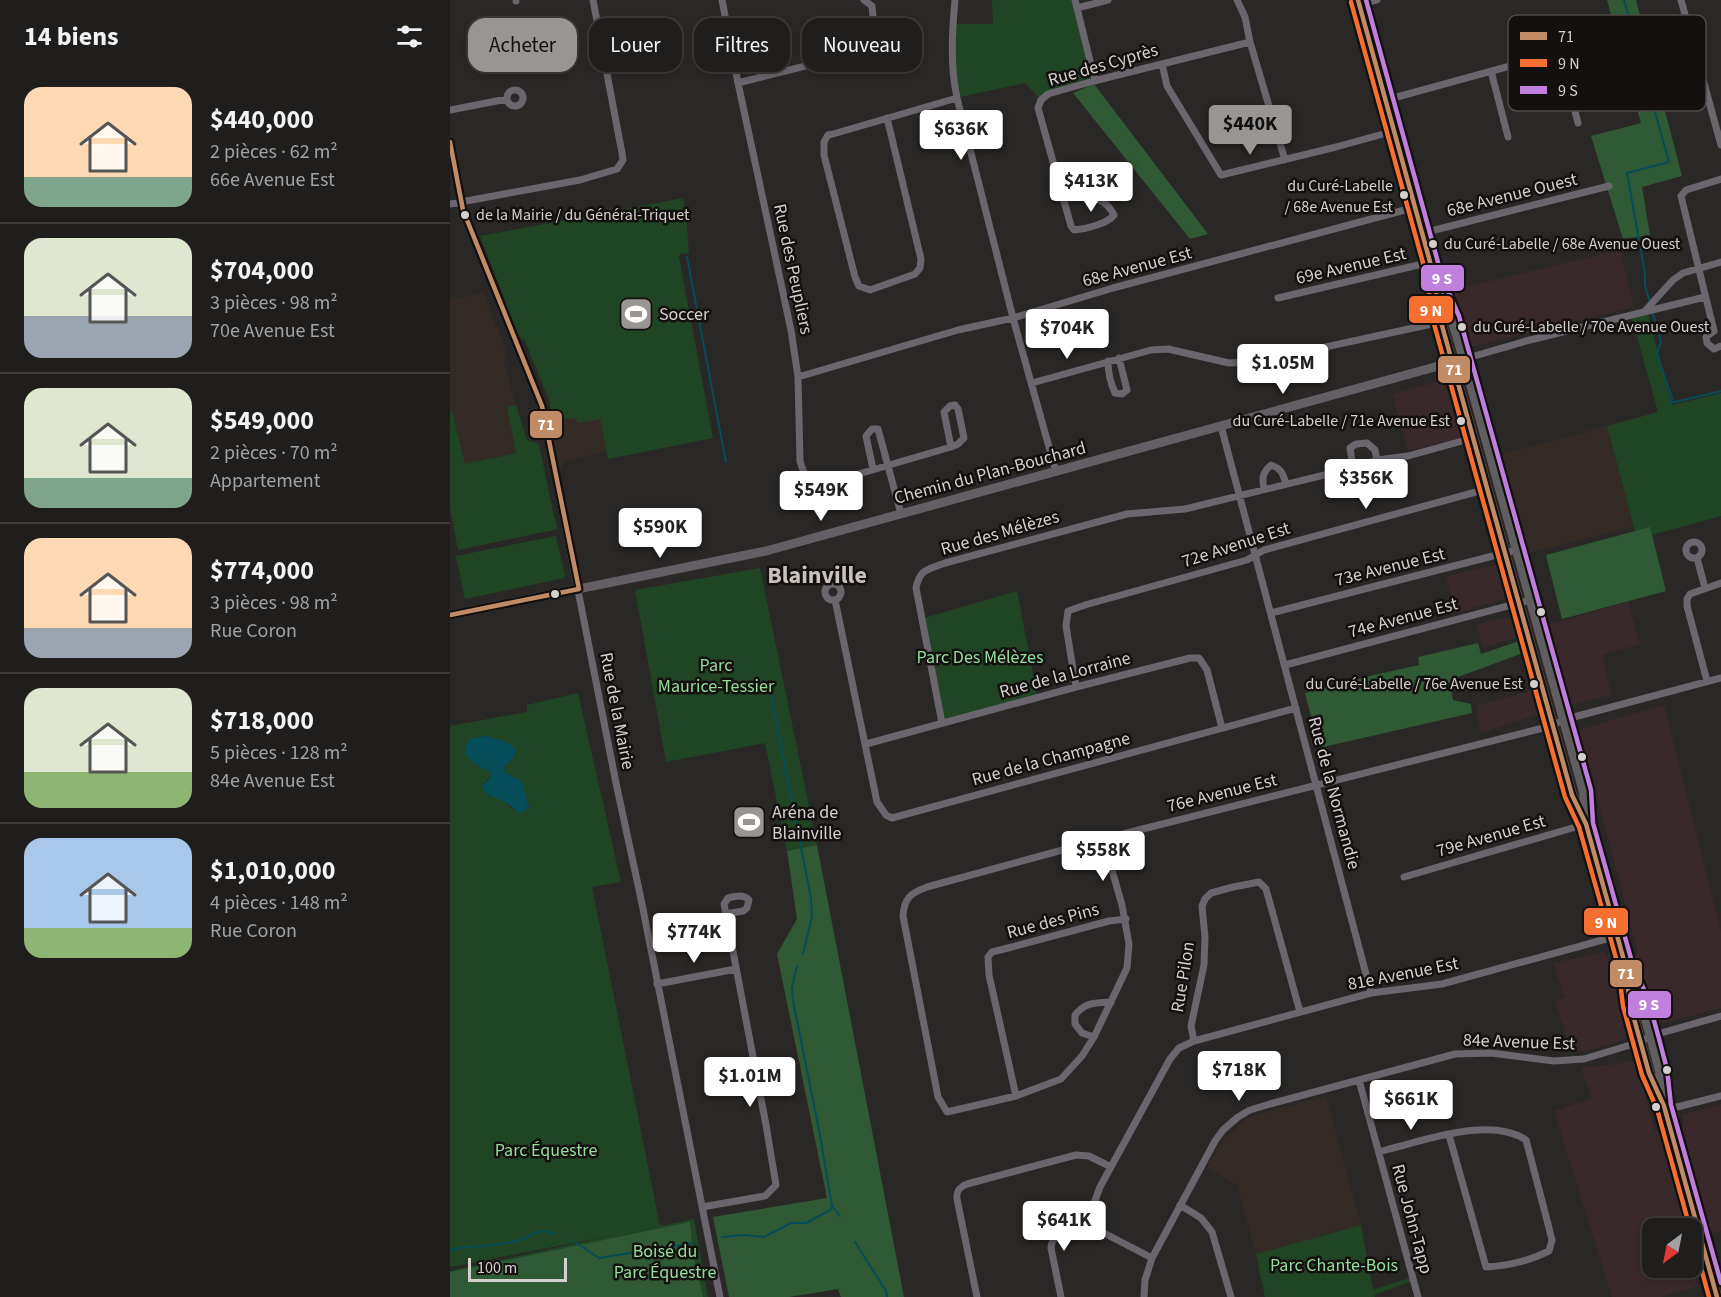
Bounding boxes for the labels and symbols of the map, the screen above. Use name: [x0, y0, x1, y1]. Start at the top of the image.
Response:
legend: [1508, 15, 1706, 111]
text: 71: [1558, 26, 1574, 48]
street label: Rue des Cyprès: [1045, 37, 1161, 93]
text: 9 N: [1558, 53, 1580, 75]
text: 9 S: [1558, 80, 1578, 102]
pin: $440K: [1208, 105, 1292, 156]
pin: $636K: [919, 110, 1003, 161]
pin: $413K: [1049, 162, 1133, 213]
street label: 68e Avenue Ouest: [1444, 167, 1580, 223]
place label: du Curé-Labelle / 68e Avenue Est: [1284, 175, 1394, 218]
marker: du Curé-Labelle / 68e Avenue Est: [1398, 189, 1410, 201]
street label: Rue des Peupliers: [767, 201, 819, 337]
place label: de la Mairie / du Général-Triquet: [476, 204, 690, 226]
marker: de la Mairie / du Général-Triquet: [459, 209, 471, 221]
place label: du Curé-Labelle / 68e Avenue Ouest: [1444, 233, 1681, 255]
marker: du Curé-Labelle / 68e Avenue Ouest: [1427, 238, 1439, 250]
street label: 68e Avenue Est: [1080, 240, 1194, 294]
street label: 69e Avenue Est: [1294, 241, 1408, 291]
line badge: 9 S: [1420, 264, 1465, 292]
text: 9 S: [1432, 268, 1452, 290]
line badge: 9 N: [1408, 295, 1454, 324]
sports icon: Soccer: [618, 296, 654, 332]
text: 9 N: [1420, 300, 1442, 322]
place label: Soccer: [659, 302, 710, 327]
pin: $704K: [1025, 309, 1109, 360]
place label: du Curé-Labelle / 70e Avenue Ouest: [1473, 316, 1710, 338]
marker: du Curé-Labelle / 70e Avenue Ouest: [1456, 321, 1468, 333]
pin: $1.05M: [1234, 344, 1332, 395]
line badge: 71: [1437, 355, 1471, 384]
text: 71: [1446, 359, 1462, 381]
line badge: 71: [529, 410, 563, 439]
place label: du Curé-Labelle / 71e Avenue Est: [1233, 410, 1451, 432]
text: 71: [538, 414, 554, 436]
marker: du Curé-Labelle / 71e Avenue Est: [1455, 415, 1467, 427]
street label: Chemin du Plan-Bouchard: [891, 435, 1089, 511]
pin: $356K: [1324, 459, 1408, 510]
pin: $549K: [779, 471, 863, 522]
street label: Rue des Mélèzes: [938, 504, 1062, 562]
pin: $590K: [618, 508, 702, 559]
street label: 72e Avenue Est: [1179, 516, 1293, 574]
street label: 73e Avenue Est: [1333, 541, 1447, 593]
district label: Blainville: [767, 558, 867, 593]
unlabelled marker: [549, 588, 561, 600]
street label: 74e Avenue Est: [1346, 591, 1460, 645]
unlabelled marker: [1535, 606, 1547, 618]
park label: Parc Des Mélèzes: [917, 645, 1043, 670]
street label: Rue de la Lorraine: [997, 645, 1133, 705]
street label: Rue de la Mairie: [593, 650, 641, 772]
park label: Parc Maurice-Tessier: [658, 653, 775, 699]
place label: du Curé-Labelle / 76e Avenue Est: [1306, 673, 1524, 695]
marker: du Curé-Labelle / 76e Avenue Est: [1528, 678, 1540, 690]
street label: Rue de la Normandie: [1302, 714, 1366, 872]
street label: Rue de la Champagne: [969, 726, 1133, 792]
unlabelled marker: [1576, 751, 1588, 763]
street label: 76e Avenue Est: [1165, 767, 1279, 819]
place label: Aréna de Blainville: [772, 800, 842, 846]
sports icon: Aréna de Blainville: [731, 804, 767, 840]
street label: 79e Avenue Est: [1434, 809, 1548, 863]
pin: $558K: [1061, 831, 1145, 882]
street label: Rue des Pins: [1004, 897, 1102, 945]
line badge: 9 N: [1583, 907, 1629, 936]
text: 9 N: [1595, 912, 1617, 934]
pin: $774K: [652, 913, 736, 964]
street label: Rue Pilon: [1165, 940, 1201, 1014]
street label: 81e Avenue Est: [1346, 951, 1460, 997]
line badge: 71: [1609, 959, 1643, 988]
text: 71: [1618, 963, 1634, 985]
line badge: 9 S: [1627, 990, 1672, 1019]
text: 9 S: [1639, 994, 1659, 1016]
street label: 84e Avenue Est: [1462, 1028, 1576, 1056]
pin: $718K: [1197, 1051, 1281, 1102]
pin: $1.01M: [701, 1057, 799, 1108]
unlabelled marker: [1661, 1064, 1673, 1076]
pin: $661K: [1369, 1080, 1453, 1131]
unlabelled marker: [1650, 1101, 1662, 1113]
park label: Parc Équestre: [495, 1138, 597, 1163]
street label: Rue John-Tapp: [1385, 1161, 1439, 1277]
pin: $641K: [1022, 1201, 1106, 1252]
north arrow: [1642, 1218, 1702, 1278]
park label: Boisé du Parc Équestre: [614, 1239, 716, 1285]
park label: Parc Chante-Bois: [1270, 1253, 1398, 1278]
scale bar: [468, 1255, 567, 1282]

